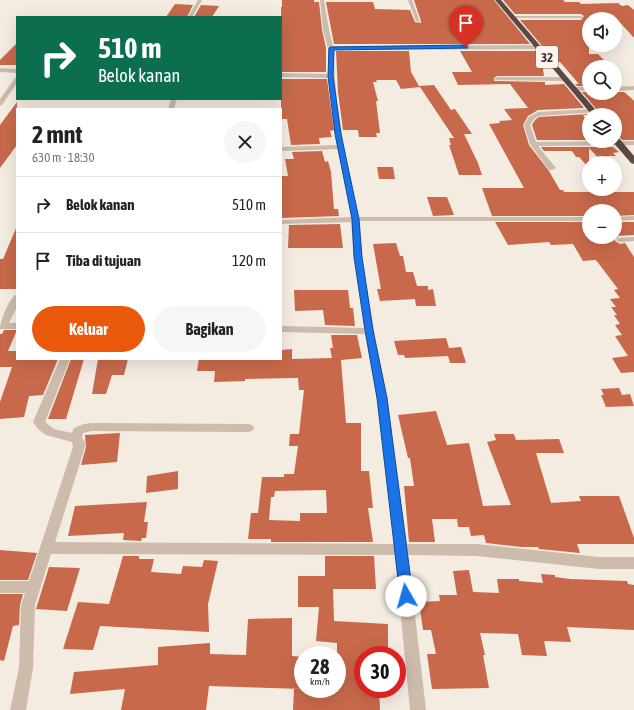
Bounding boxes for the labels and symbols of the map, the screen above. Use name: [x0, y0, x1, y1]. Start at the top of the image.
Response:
pin: [449, 6, 483, 47]
road number: 32: [536, 46, 558, 68]
position arrow: [385, 575, 427, 617]
speed limit sign: 30: [354, 646, 406, 698]

